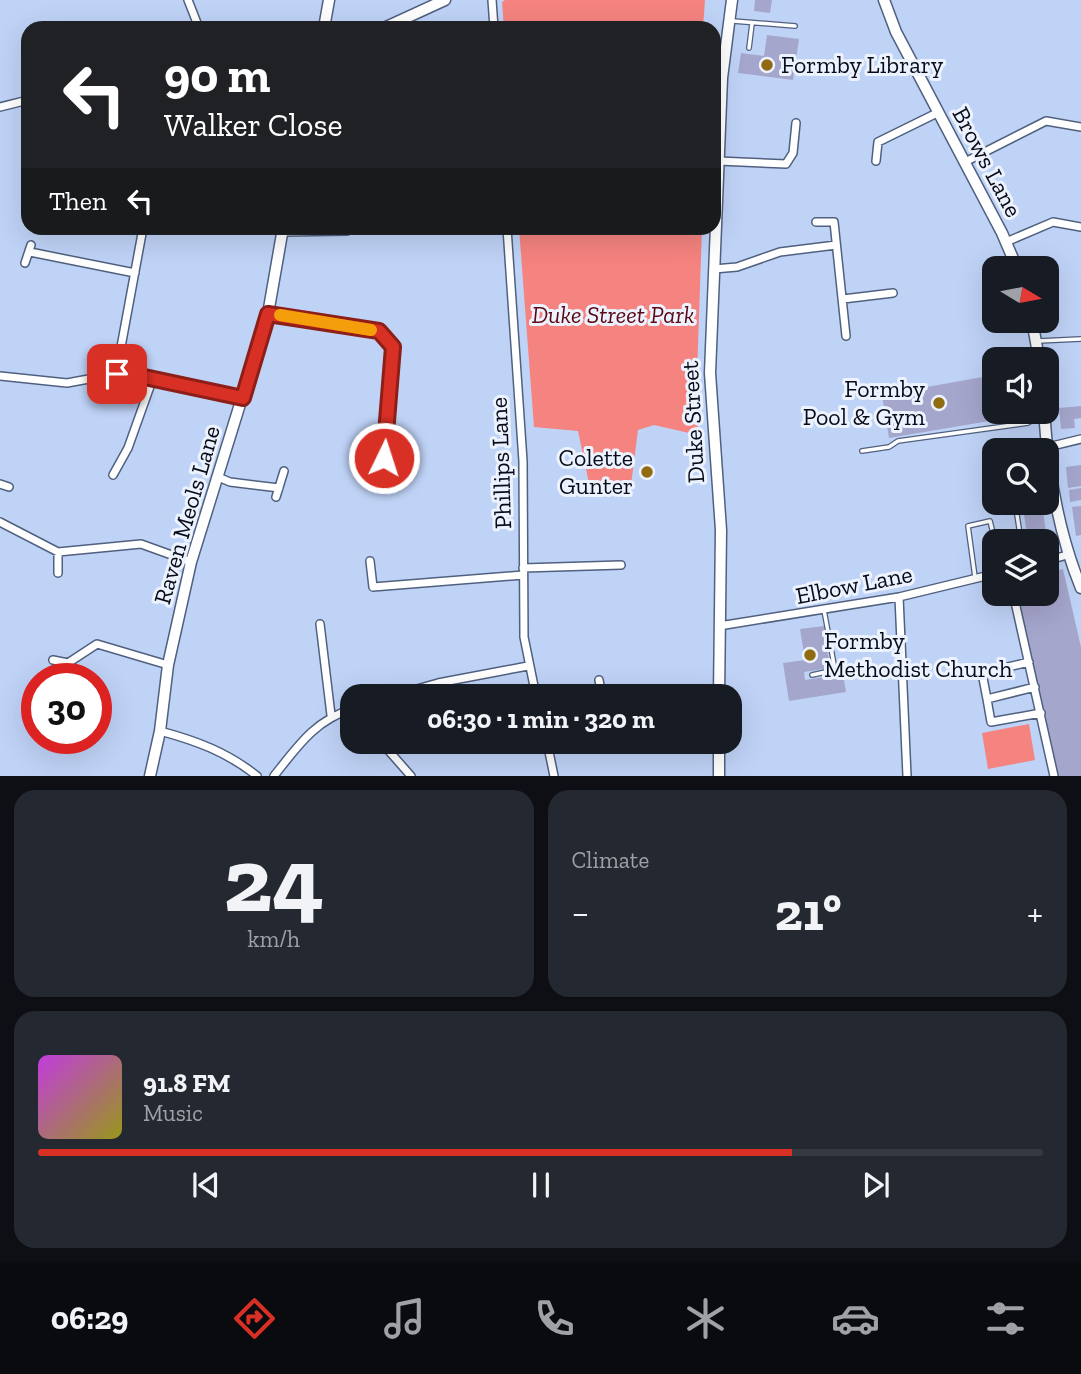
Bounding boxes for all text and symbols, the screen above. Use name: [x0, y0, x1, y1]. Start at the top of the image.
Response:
text: 90 m: [164, 46, 271, 105]
icon: left: [49, 49, 140, 140]
place label: Formby Library: [781, 50, 944, 79]
marker: Formby Library: [759, 57, 775, 73]
street label: Brows Lane: [946, 102, 1029, 222]
text: Walker Close: [164, 106, 342, 144]
icon: left: [121, 182, 159, 220]
text: Then: [49, 185, 107, 217]
north arrow: [982, 256, 1059, 332]
map controls: [982, 256, 1059, 606]
park label: Duke Street Park: [532, 300, 695, 329]
pin: [87, 344, 147, 404]
button: sound: [982, 347, 1059, 424]
icon: arrive: [98, 355, 136, 393]
street label: Duke Street: [675, 360, 710, 484]
place label: Formby Pool & Gym: [803, 374, 926, 431]
marker: Formby Pool & Gym: [931, 395, 947, 411]
street label: Phillips Lane: [484, 396, 517, 530]
position arrow: [347, 421, 421, 495]
street label: Raven Meols Lane: [147, 422, 226, 608]
button: search: [982, 438, 1059, 515]
place label: Colette Gunter: [558, 443, 633, 500]
marker: Colette Gunter: [639, 464, 655, 480]
button: layers: [982, 529, 1059, 606]
street label: Elbow Lane: [793, 559, 915, 610]
place label: Formby Methodist Church: [824, 626, 1013, 683]
marker: Formby Methodist Church: [802, 647, 818, 663]
speed limit sign: 30: [21, 663, 112, 754]
text: 06:30 · 1 min · 320 m: [427, 703, 655, 735]
text: 24: [223, 825, 324, 934]
text: Climate: [572, 846, 649, 874]
text: 21°: [775, 881, 842, 943]
text: −: [572, 890, 589, 936]
text: +: [1027, 890, 1043, 936]
text: km/h: [248, 925, 300, 953]
text: 91.8 FM: [143, 1067, 230, 1099]
text: Music: [143, 1099, 203, 1127]
icon: previous: [187, 1166, 225, 1204]
icon: pause: [522, 1166, 560, 1204]
icon: next: [857, 1166, 895, 1204]
icon: directions: [230, 1294, 279, 1343]
icon: music: [380, 1294, 429, 1343]
icon: phone: [530, 1294, 579, 1343]
icon: climate: [681, 1294, 730, 1343]
icon: car: [831, 1294, 880, 1343]
icon: filters: [981, 1294, 1030, 1343]
text: 06:29: [51, 1299, 128, 1337]

